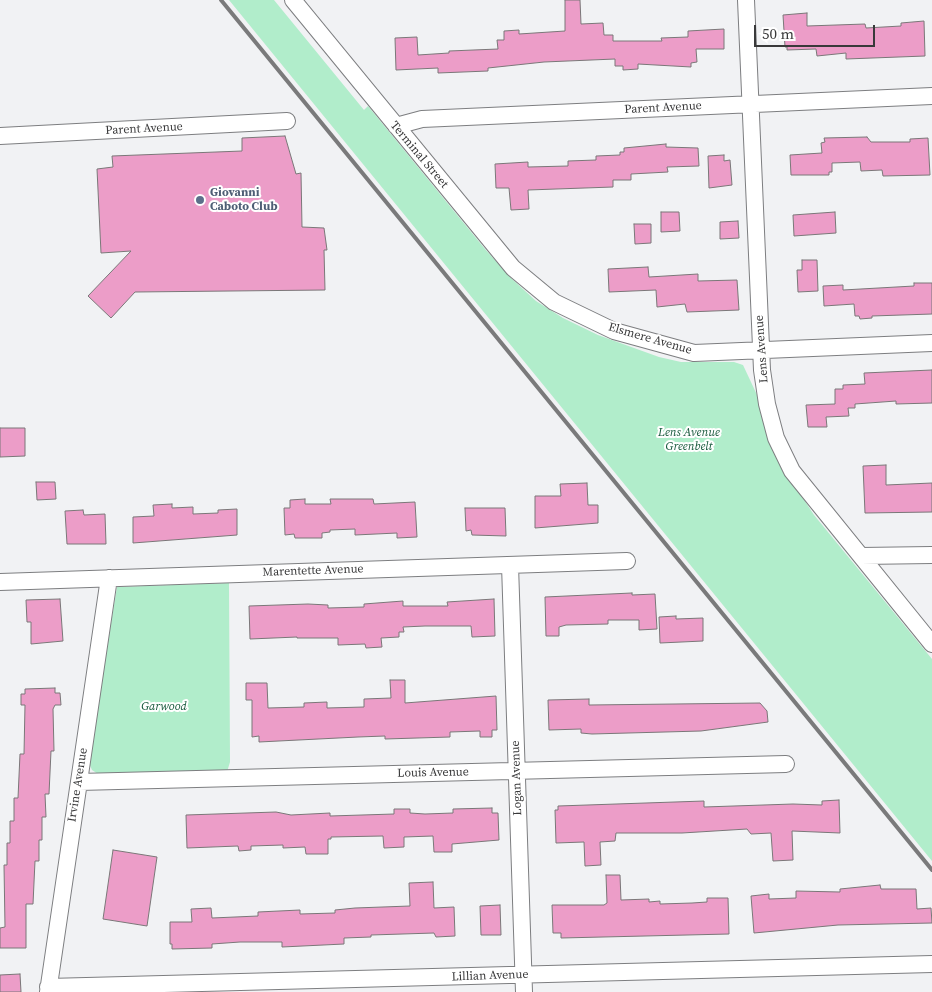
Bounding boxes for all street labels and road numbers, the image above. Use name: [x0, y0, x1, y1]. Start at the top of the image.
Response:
street label: Parent Avenue: [624, 99, 702, 117]
street label: Terminal Street: [387, 119, 451, 191]
street label: Parent Avenue: [105, 120, 183, 138]
street label: Lens Avenue: [752, 315, 772, 383]
street label: Elsmere Avenue: [607, 320, 693, 358]
street label: Marentette Avenue: [262, 562, 364, 580]
street label: Logan Avenue: [508, 740, 526, 816]
street label: Irvine Avenue: [65, 747, 91, 823]
street label: Louis Avenue: [397, 765, 469, 781]
street label: Lillian Avenue: [451, 967, 529, 985]

